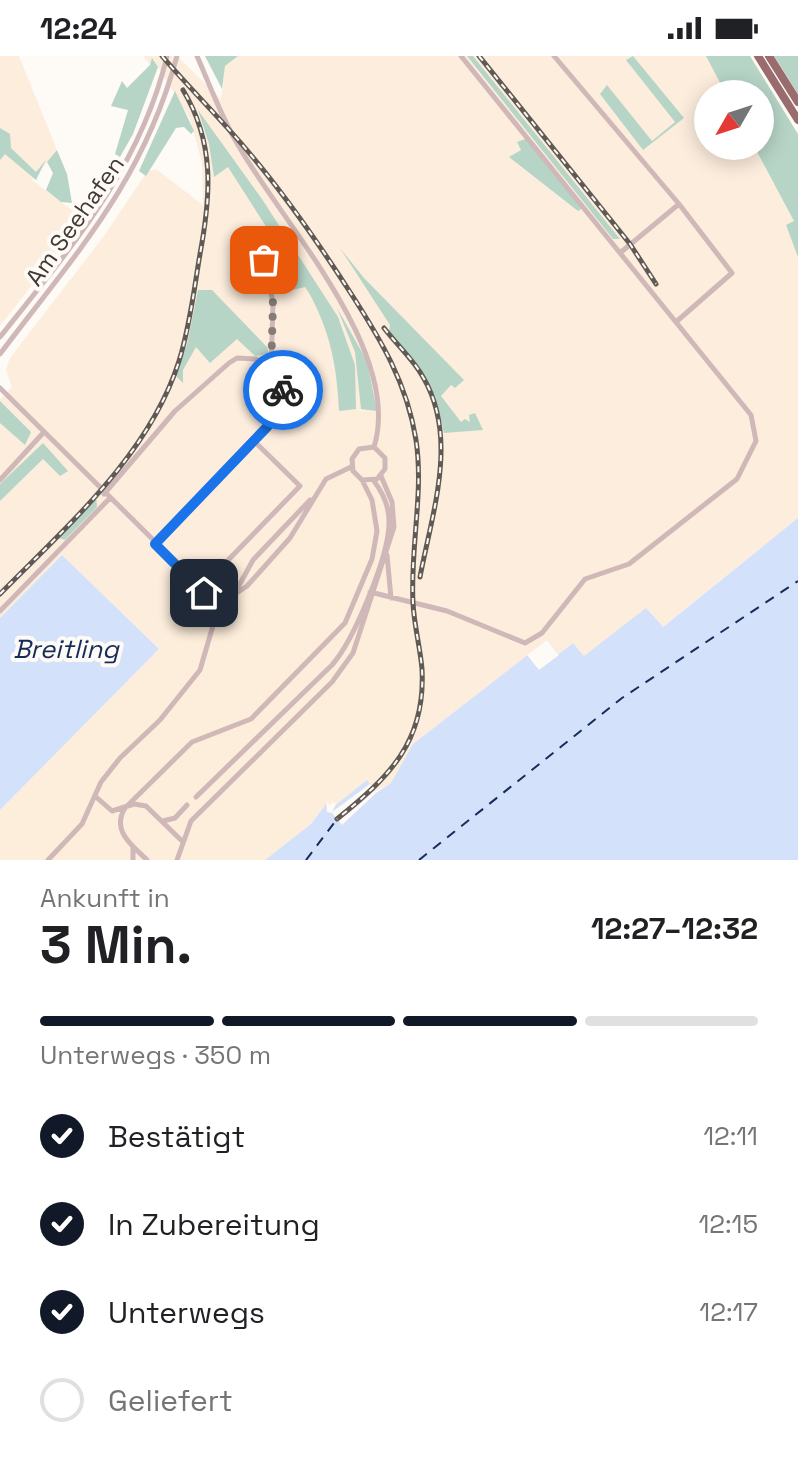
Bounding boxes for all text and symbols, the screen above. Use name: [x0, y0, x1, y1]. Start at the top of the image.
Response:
text: 12:24: [40, 9, 117, 48]
north arrow: [694, 80, 774, 160]
map controls: [694, 80, 774, 160]
street label: Am Seehafen: [18, 150, 131, 292]
pin: [230, 226, 298, 294]
icon: bag: [242, 238, 286, 282]
courier: [243, 350, 323, 430]
icon: bike: [261, 368, 305, 412]
pin: [170, 559, 238, 627]
icon: home: [182, 571, 226, 615]
water label: Breitling: [13, 632, 120, 666]
text: Ankunft in: [40, 881, 170, 915]
text: 12:27–12:32: [591, 909, 758, 948]
text: 3 Min.: [40, 912, 192, 978]
text: Unterwegs · 350 m: [40, 1038, 271, 1072]
icon: check: [40, 1114, 84, 1158]
text: Bestätigt: [108, 1117, 245, 1156]
text: 12:11: [703, 1119, 758, 1153]
icon: check: [40, 1202, 84, 1246]
text: In Zubereitung: [108, 1205, 320, 1244]
text: 12:15: [698, 1207, 758, 1241]
icon: check: [40, 1290, 84, 1334]
text: Unterwegs: [108, 1293, 265, 1332]
text: 12:17: [699, 1295, 758, 1329]
text: Geliefert: [108, 1381, 233, 1420]

